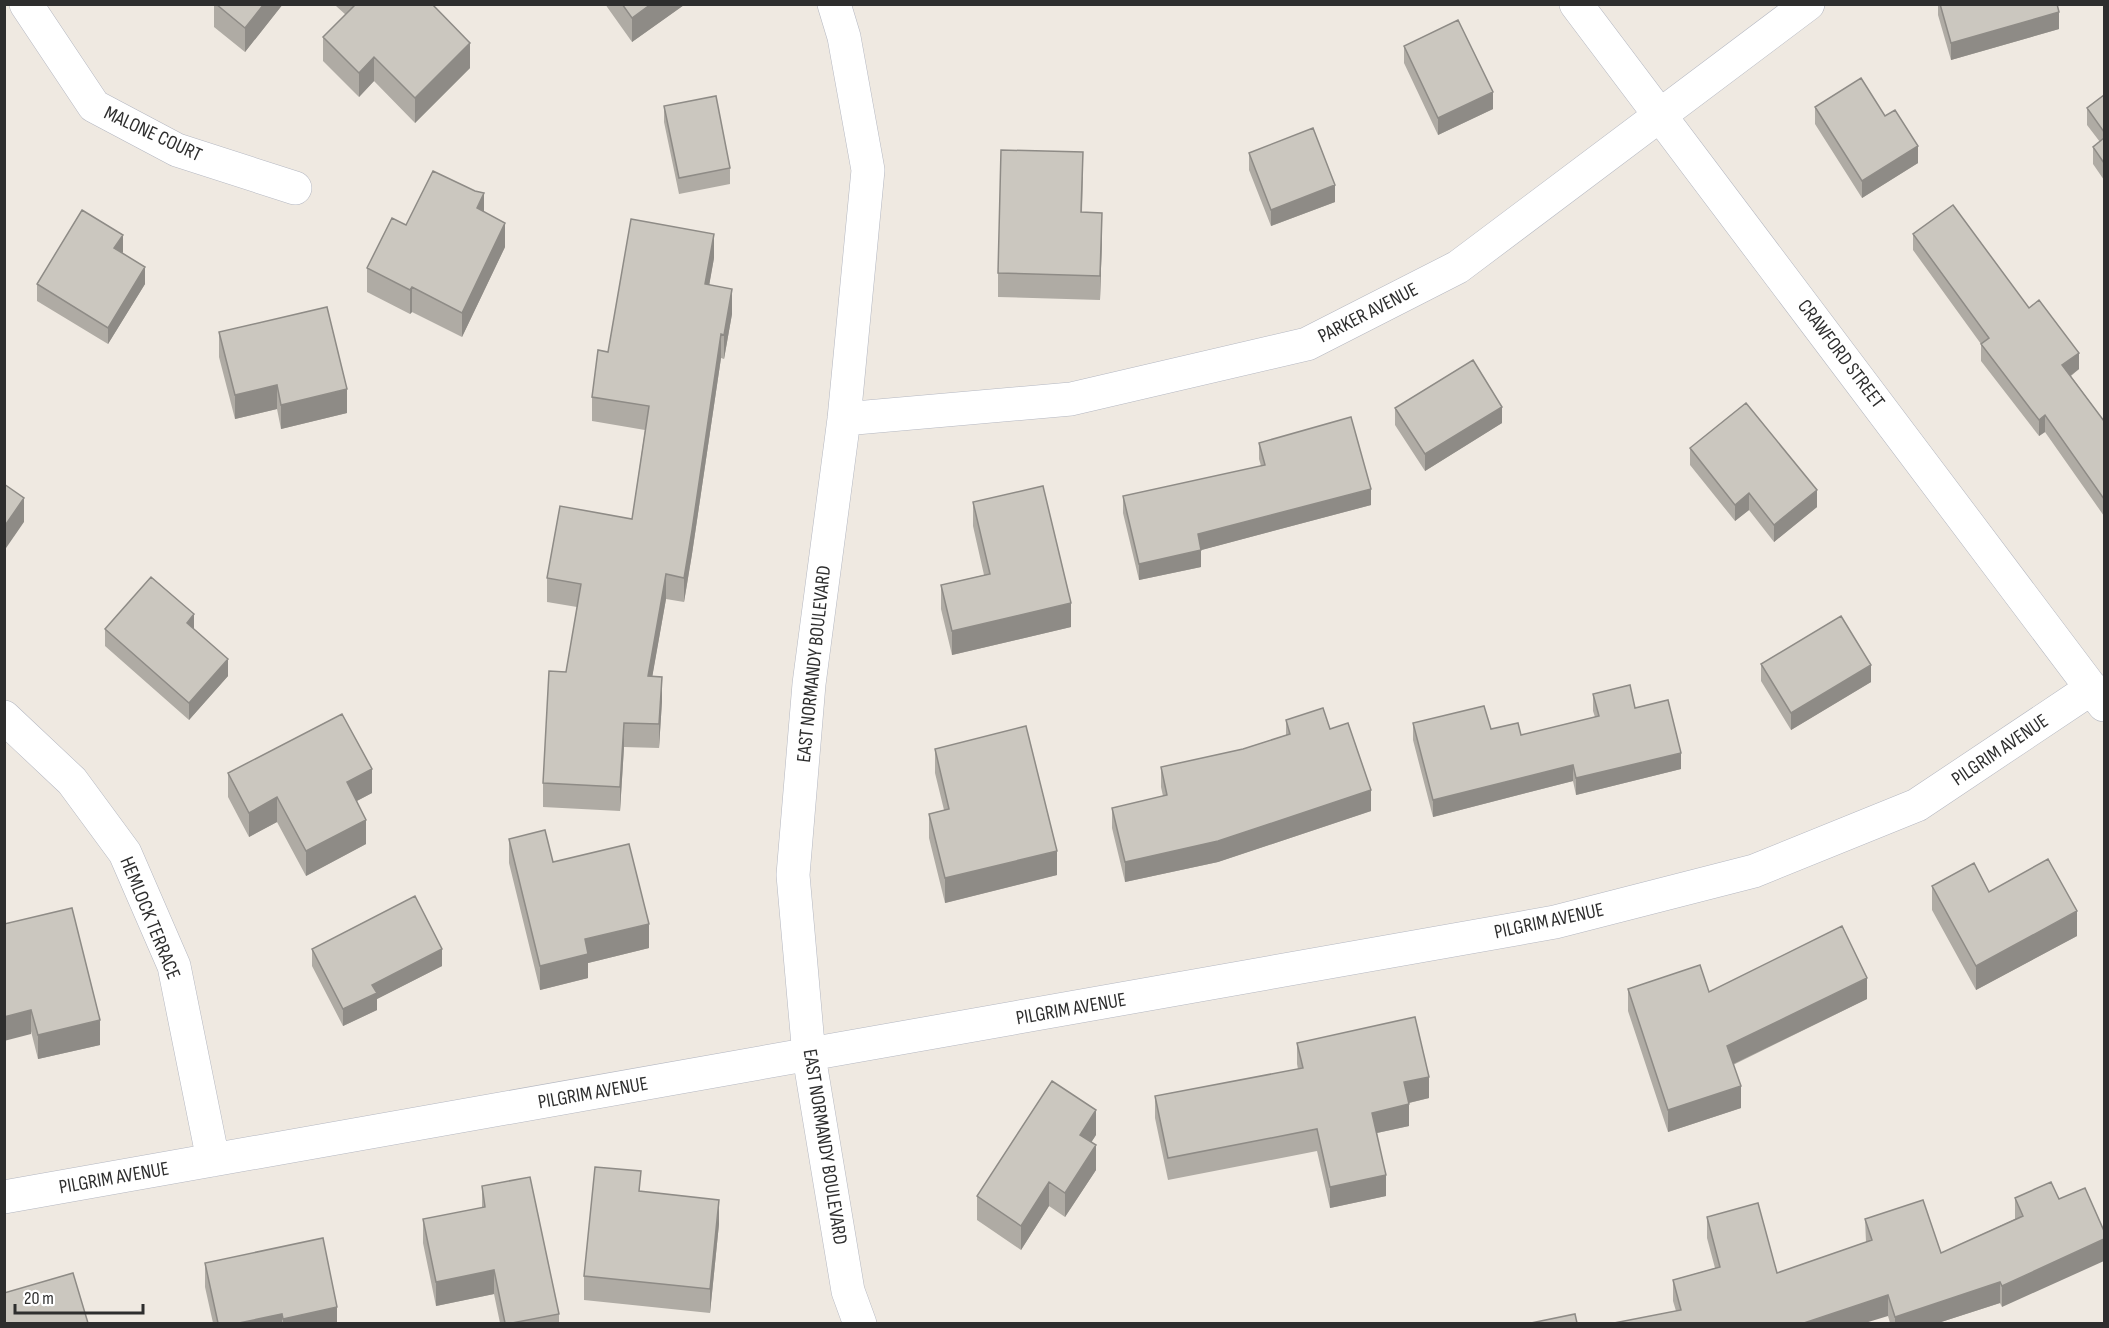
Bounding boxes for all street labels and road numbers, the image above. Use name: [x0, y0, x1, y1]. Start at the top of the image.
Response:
street label: MALONE COURT: [100, 101, 206, 167]
street label: PARKER AVENUE: [1314, 278, 1422, 348]
street label: CRAWFORD STREET: [1792, 295, 1890, 413]
street label: EAST NORMANDY BOULEVARD: [792, 564, 836, 764]
street label: PILGRIM AVENUE: [1947, 709, 2053, 791]
street label: HEMLOCK TERRACE: [114, 853, 186, 983]
street label: PILGRIM AVENUE: [1492, 898, 1606, 944]
street label: PILGRIM AVENUE: [1014, 988, 1128, 1030]
street label: EAST NORMANDY BOULEVARD: [798, 1048, 852, 1246]
street label: PILGRIM AVENUE: [536, 1072, 650, 1114]
street label: PILGRIM AVENUE: [57, 1157, 171, 1199]

